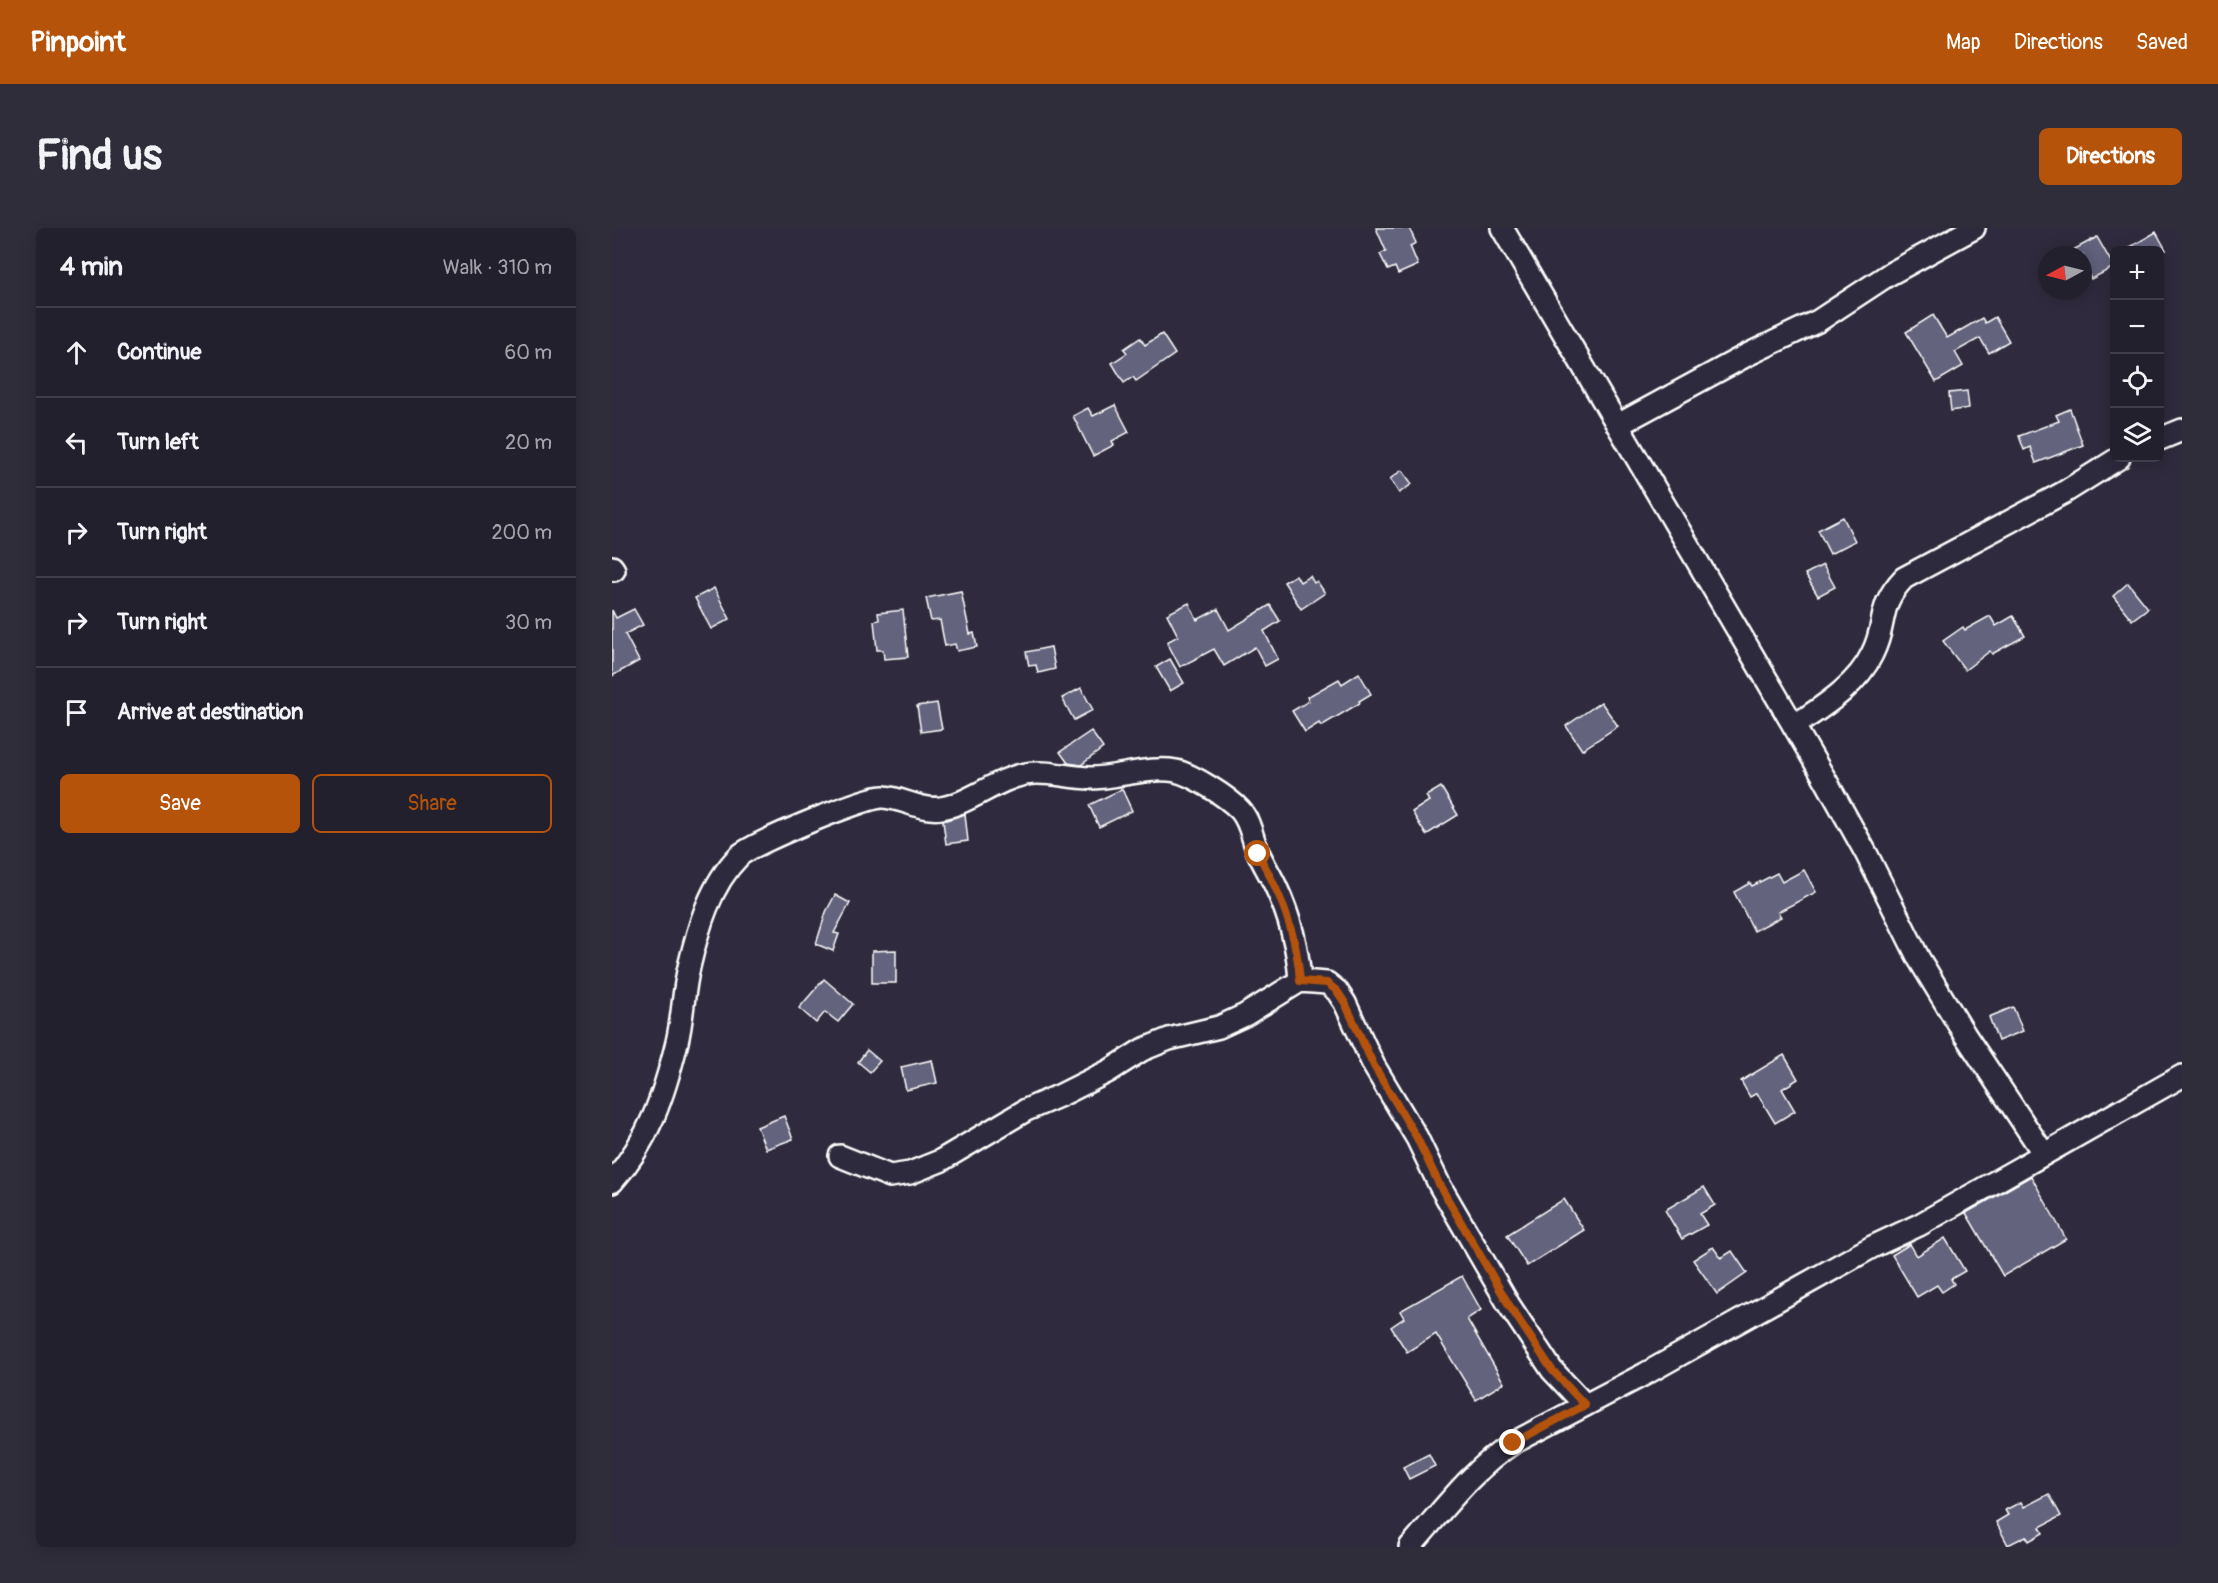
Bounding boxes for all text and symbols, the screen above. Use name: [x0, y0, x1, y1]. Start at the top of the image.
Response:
text: Pinpoint: [30, 25, 126, 60]
text: Map: [1946, 29, 1981, 56]
text: Directions: [2014, 29, 2103, 56]
text: Saved: [2136, 29, 2188, 56]
button: Directions: [2039, 128, 2182, 185]
text: Find us: [36, 130, 162, 182]
north arrow: [2038, 246, 2092, 300]
map controls: [2110, 246, 2164, 462]
button: +: [2110, 246, 2164, 300]
text: 4 min: [60, 251, 123, 283]
text: Walk · 310 m: [443, 255, 552, 280]
button: −: [2110, 300, 2164, 354]
icon: ahead: [60, 336, 93, 369]
text: Continue: [117, 338, 201, 366]
text: 60 m: [505, 340, 552, 365]
button: locate: [2110, 354, 2164, 408]
button: layers: [2110, 408, 2164, 462]
icon: left: [60, 426, 93, 459]
text: Turn left: [117, 428, 199, 456]
text: 20 m: [505, 430, 552, 455]
icon: right: [60, 516, 93, 549]
text: Turn right: [117, 518, 207, 546]
text: 200 m: [491, 520, 552, 545]
icon: right: [60, 606, 93, 639]
text: Turn right: [117, 608, 207, 636]
text: 30 m: [505, 610, 552, 635]
icon: arrive: [60, 696, 93, 729]
text: Arrive at destination: [117, 698, 303, 726]
button: Save: [60, 774, 300, 833]
button: Share: [312, 774, 552, 833]
route start: [1244, 840, 1270, 866]
route end: [1499, 1429, 1525, 1455]

